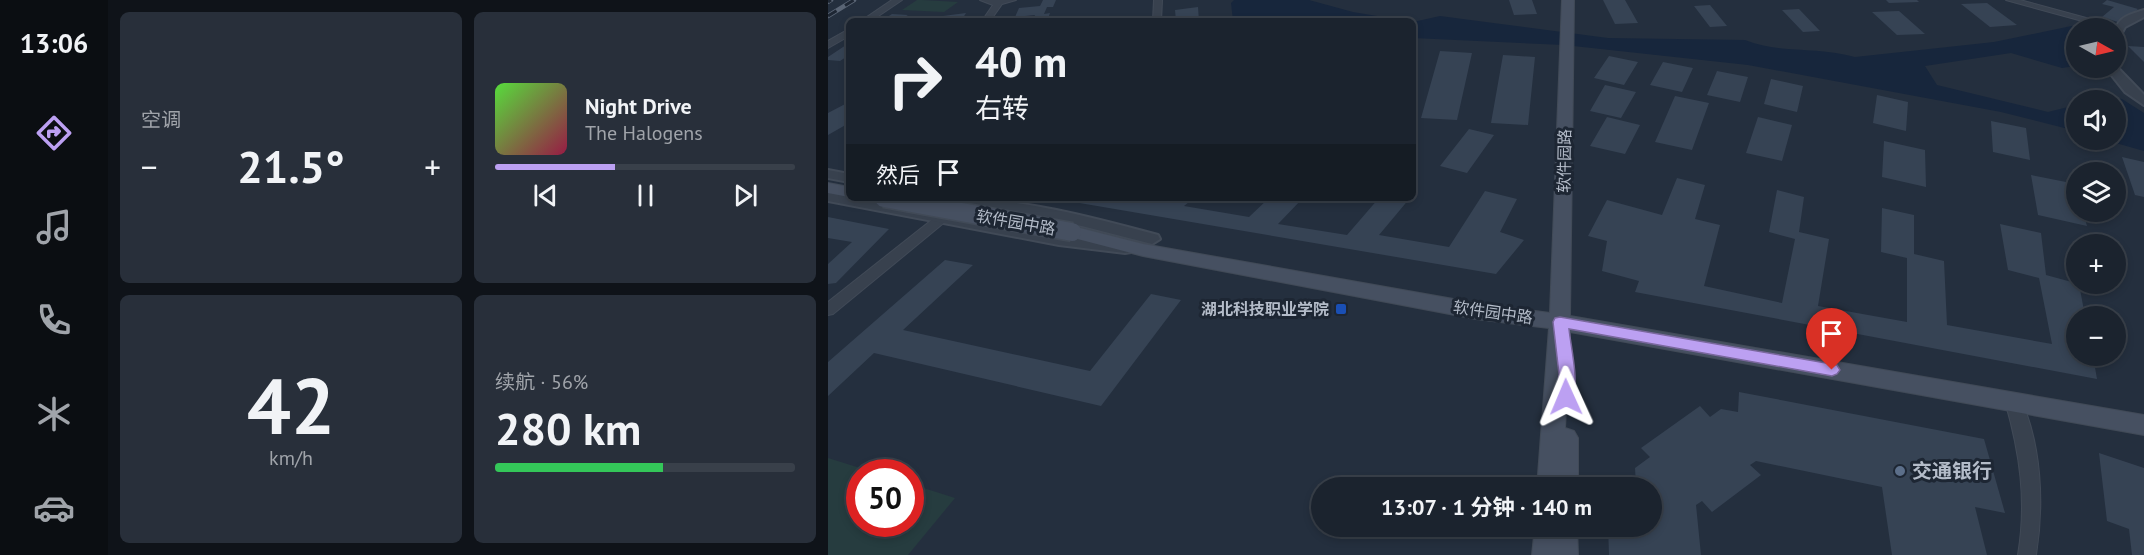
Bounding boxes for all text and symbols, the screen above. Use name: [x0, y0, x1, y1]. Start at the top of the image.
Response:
north arrow: [2066, 18, 2126, 78]
map controls: [2066, 18, 2126, 366]
text: 13:06: [20, 26, 88, 60]
text: 40 m: [975, 34, 1067, 89]
icon: right: [876, 42, 954, 120]
button: sound: [2066, 90, 2126, 150]
text: 右转: [975, 91, 1029, 125]
text: Night Drive: [585, 92, 692, 120]
text: 空调: [141, 107, 181, 133]
icon: directions: [33, 112, 75, 154]
text: The Halogens: [585, 120, 703, 146]
street label: 软件园路: [1553, 129, 1575, 193]
text: 21.5°: [237, 137, 345, 195]
text: −: [141, 145, 158, 188]
text: +: [424, 145, 441, 188]
icon: arrive: [932, 156, 965, 189]
text: 然后: [876, 161, 920, 189]
button: layers: [2066, 162, 2126, 222]
icon: previous: [529, 179, 562, 212]
icon: pause: [629, 179, 662, 212]
icon: next: [729, 179, 762, 212]
street label: 软件园中路: [975, 205, 1057, 239]
icon: music: [33, 206, 75, 248]
button: +: [2066, 234, 2126, 294]
street label: 软件园中路: [1452, 297, 1534, 327]
icon: phone: [33, 299, 75, 341]
place label: 湖北科技职业学院: [1201, 299, 1329, 319]
marker: 湖北科技职业学院: [1334, 302, 1348, 316]
button: −: [2066, 306, 2126, 366]
pin: [1806, 308, 1857, 370]
icon: arrive: [1815, 317, 1848, 350]
text: 42: [247, 355, 335, 456]
position arrow: [1534, 365, 1598, 429]
text: 续航 · 56%: [495, 369, 588, 395]
icon: climate: [33, 393, 75, 435]
text: 280 km: [495, 399, 641, 457]
text: km/h: [269, 445, 313, 471]
place label: 交通银行: [1912, 458, 1992, 484]
speed limit sign: 50: [846, 459, 924, 537]
marker: 交通银行: [1893, 464, 1907, 478]
icon: car: [33, 487, 75, 529]
text: 13:07 · 1 分钟 · 140 m: [1381, 493, 1592, 521]

